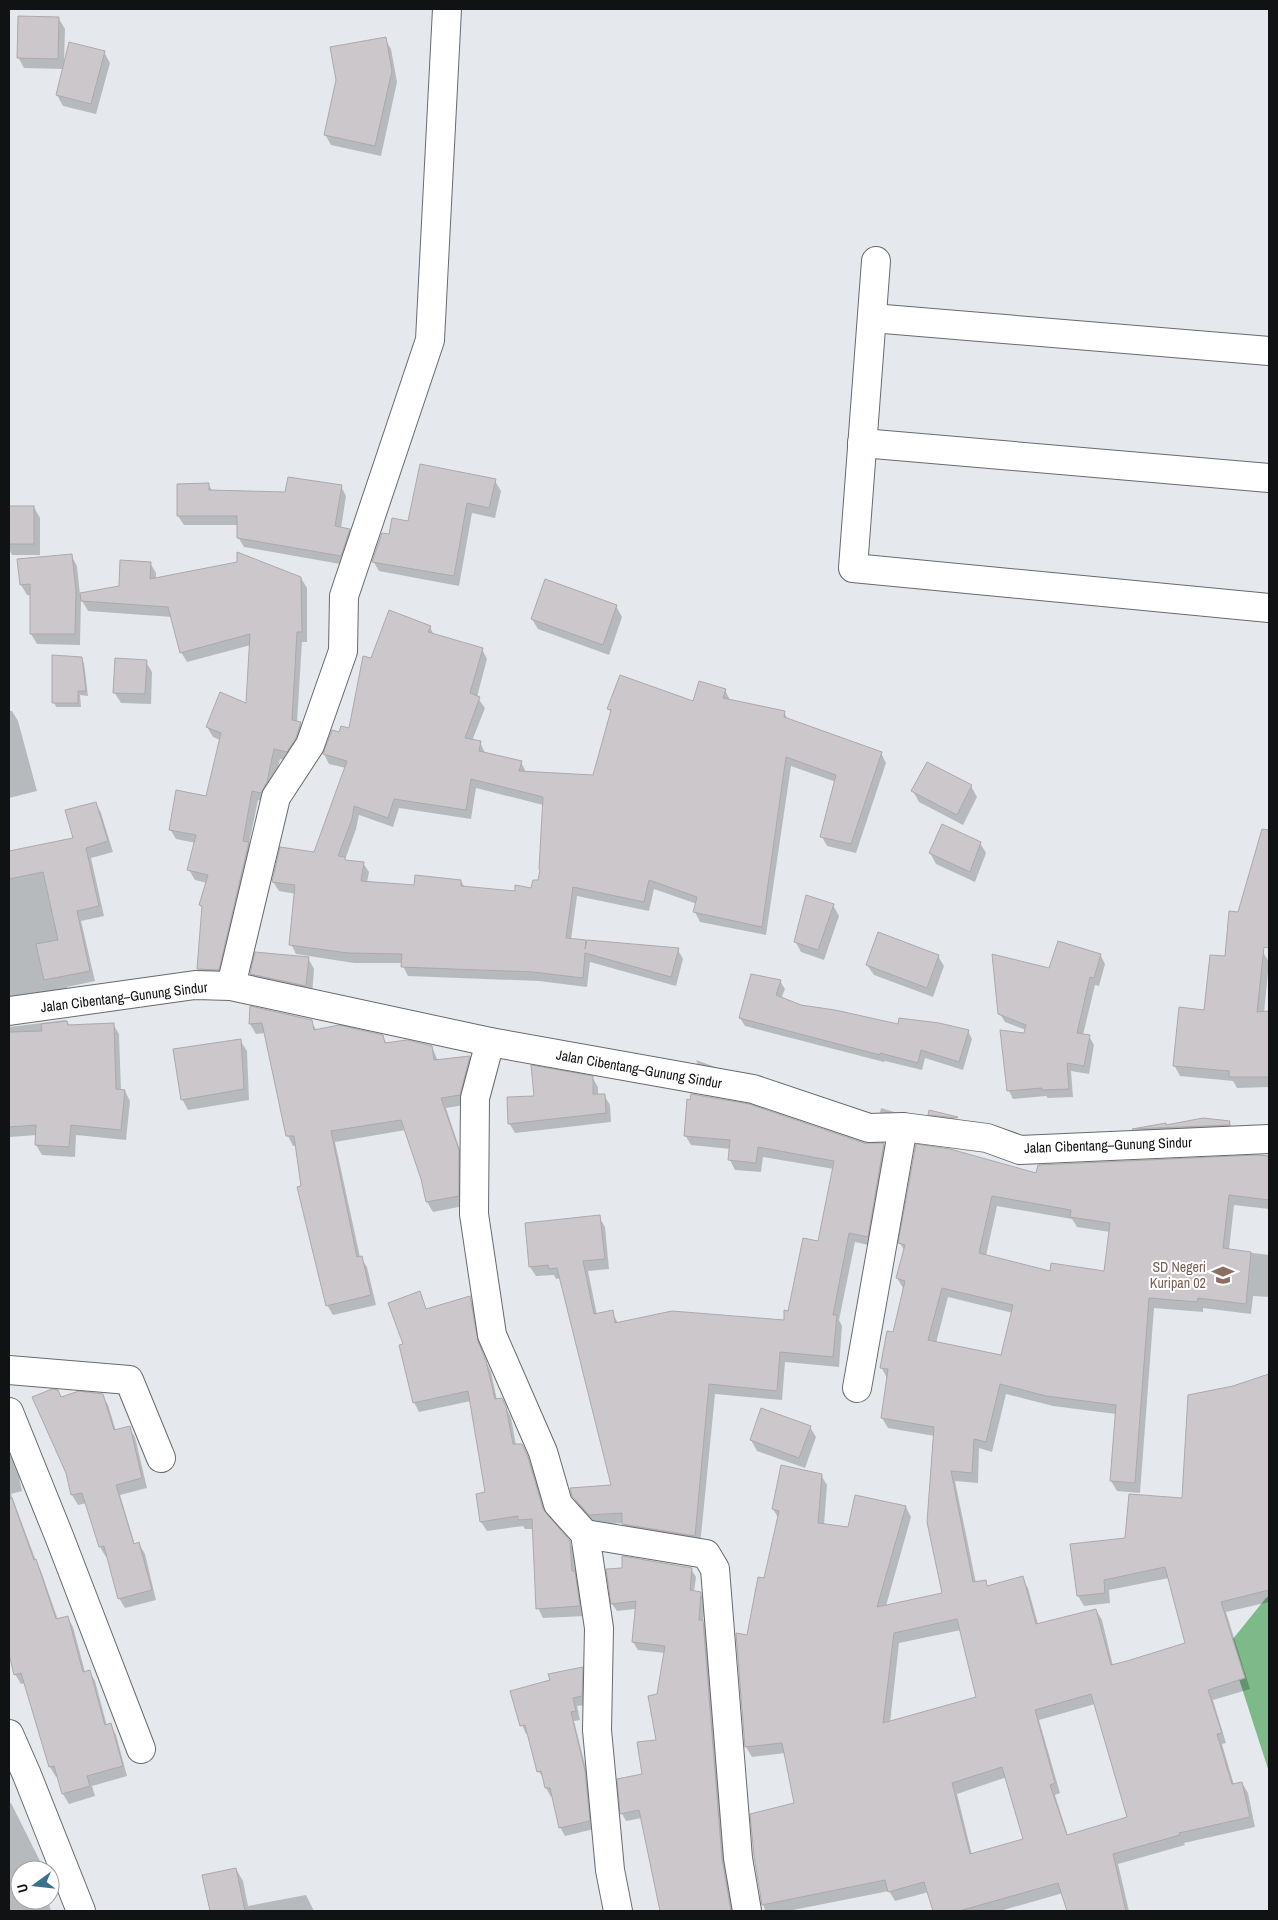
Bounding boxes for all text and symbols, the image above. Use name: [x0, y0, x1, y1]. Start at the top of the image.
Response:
street label: Jalan Cibentang–Gunung Sindur: [40, 978, 209, 1016]
street label: Jalan Cibentang–Gunung Sindur: [555, 1046, 723, 1092]
street label: Jalan Cibentang–Gunung Sindur: [1024, 1133, 1192, 1157]
place label: SD Negeri Kuripan 02: [1150, 1258, 1206, 1292]
school or university icon: SD Negeri Kuripan 02: [1210, 1262, 1236, 1288]
north arrow: [10, 1860, 60, 1910]
text: U: [13, 1882, 32, 1895]

